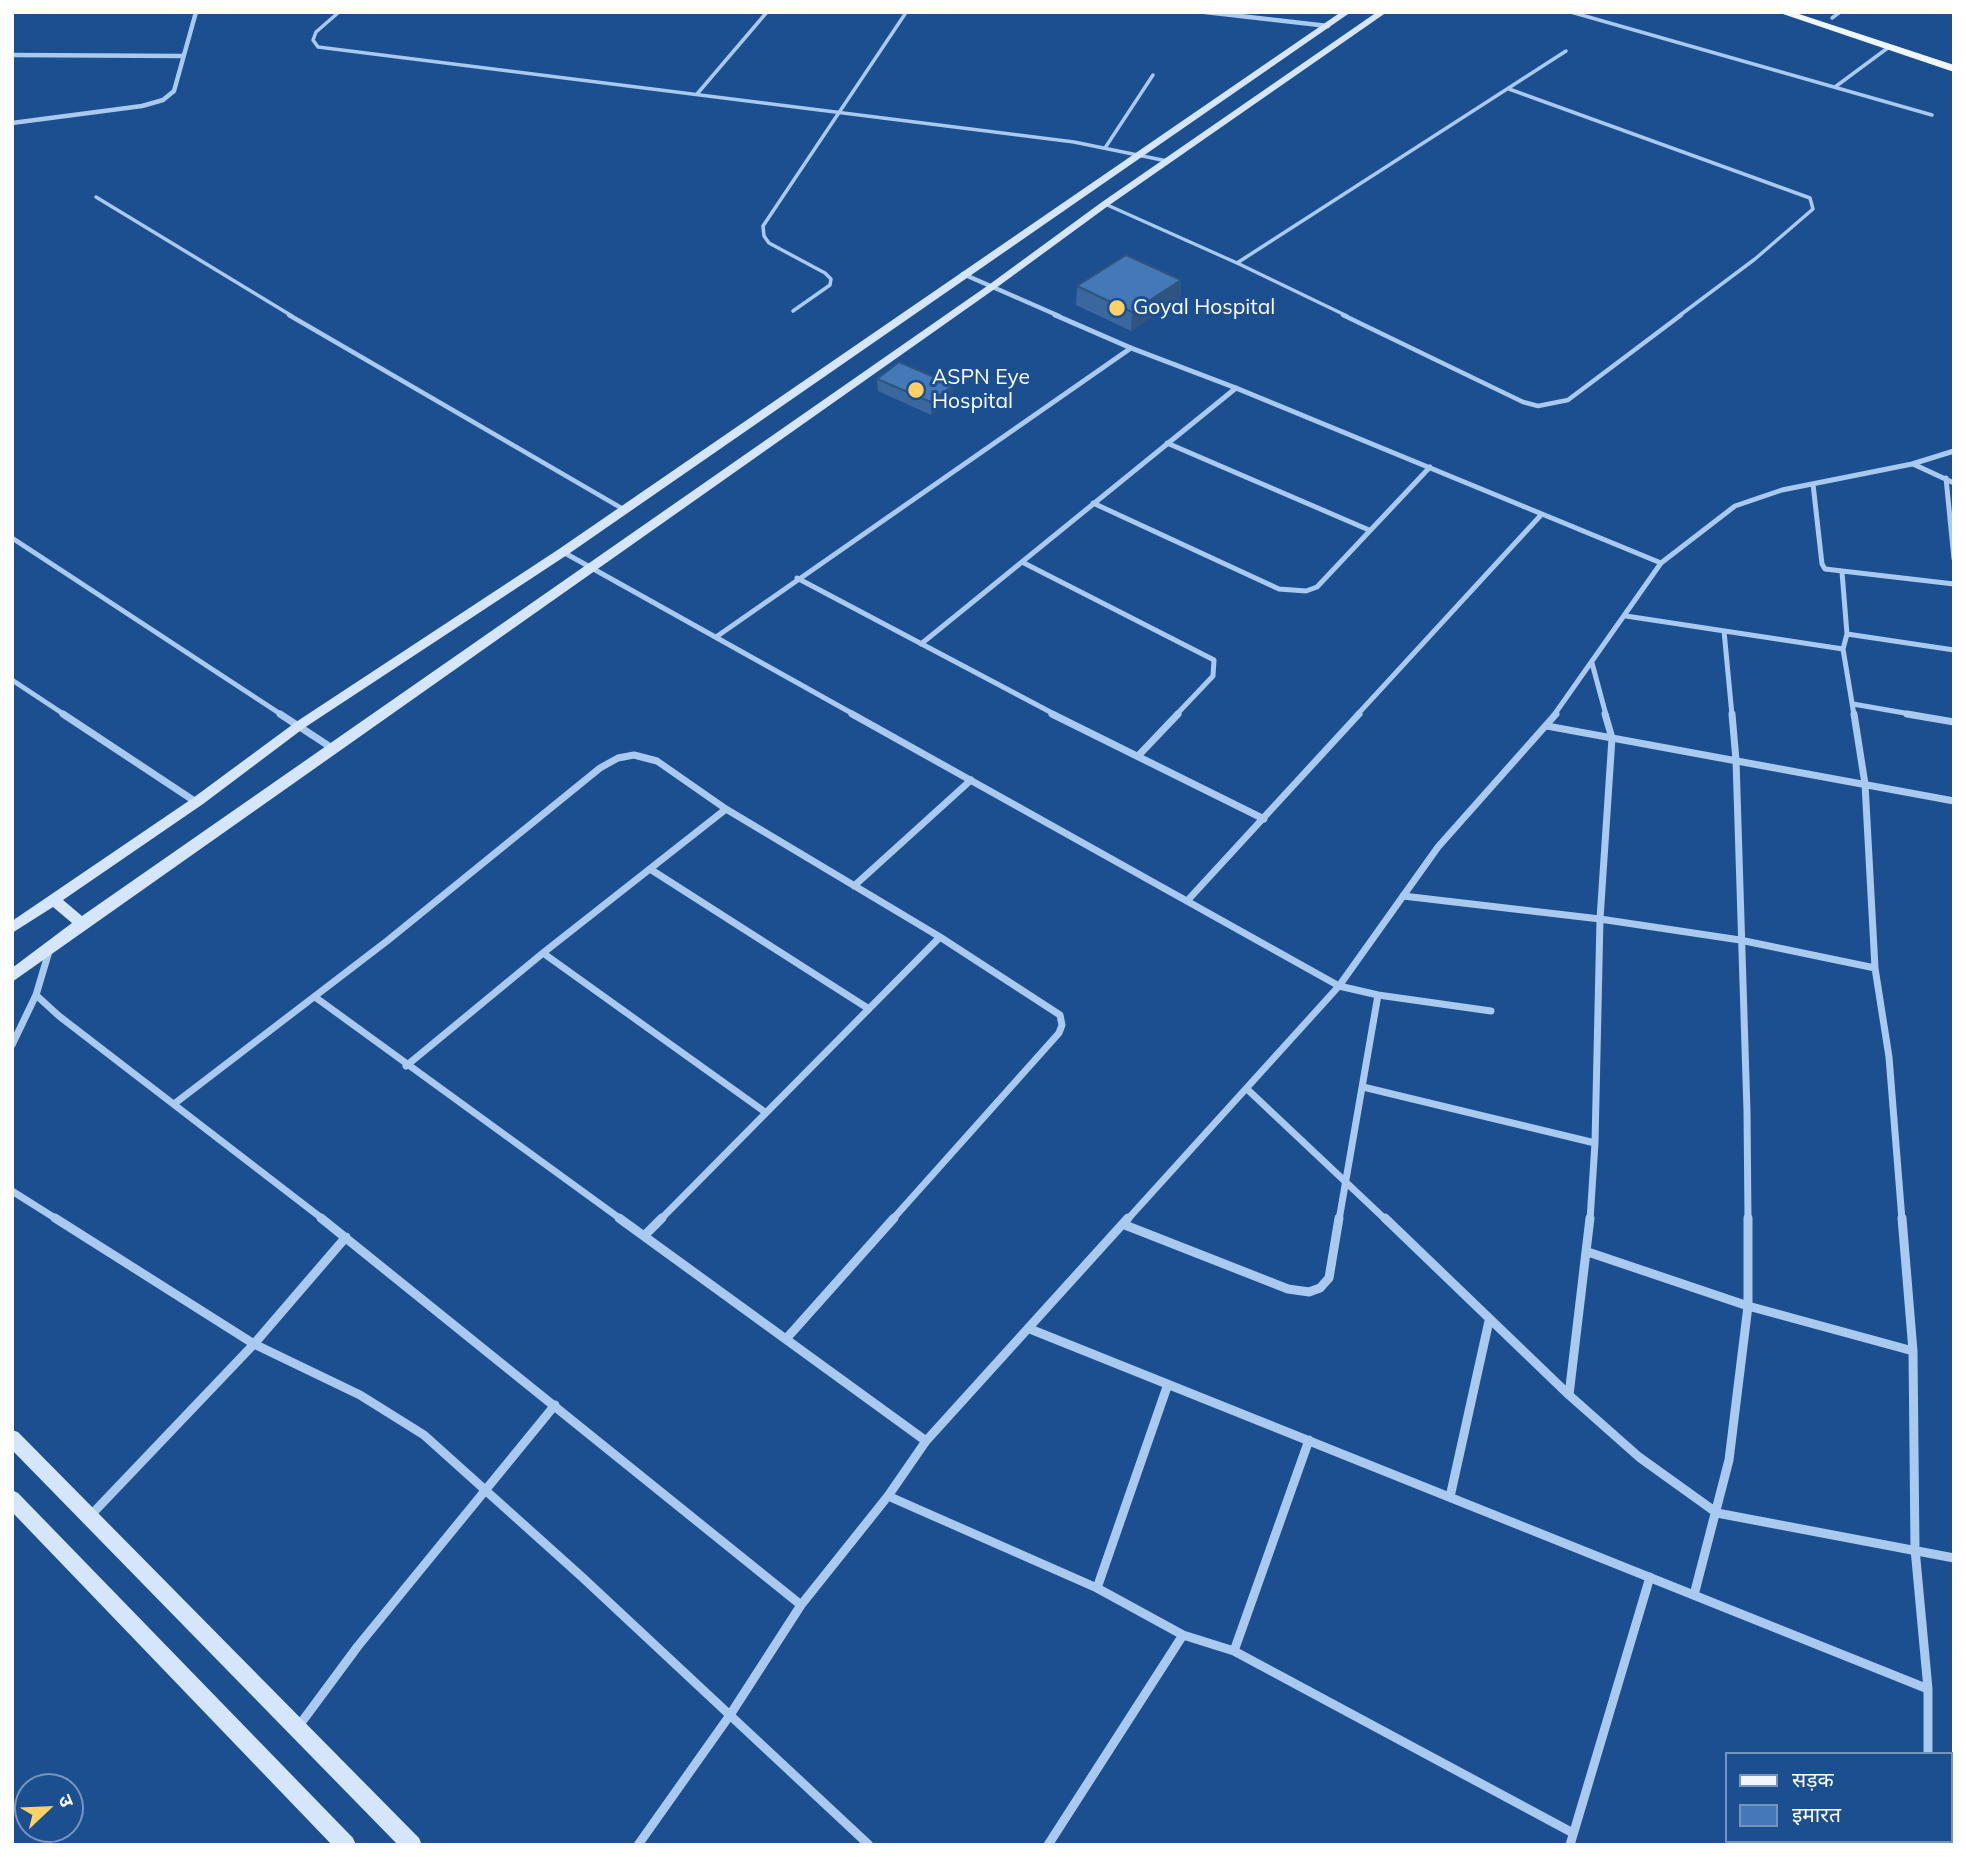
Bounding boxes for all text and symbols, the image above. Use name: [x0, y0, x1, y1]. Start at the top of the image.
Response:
place label: Goyal Hospital: [1133, 295, 1275, 321]
marker: Goyal Hospital: [1107, 298, 1127, 318]
place label: ASPN Eye Hospital: [932, 365, 1030, 415]
marker: ASPN Eye Hospital: [906, 380, 926, 400]
legend: [1724, 1752, 1952, 1843]
text: सड़क: [1792, 1766, 1834, 1792]
north arrow: [14, 1773, 84, 1843]
text: उ: [53, 1791, 80, 1810]
text: इमारत: [1792, 1801, 1841, 1827]

